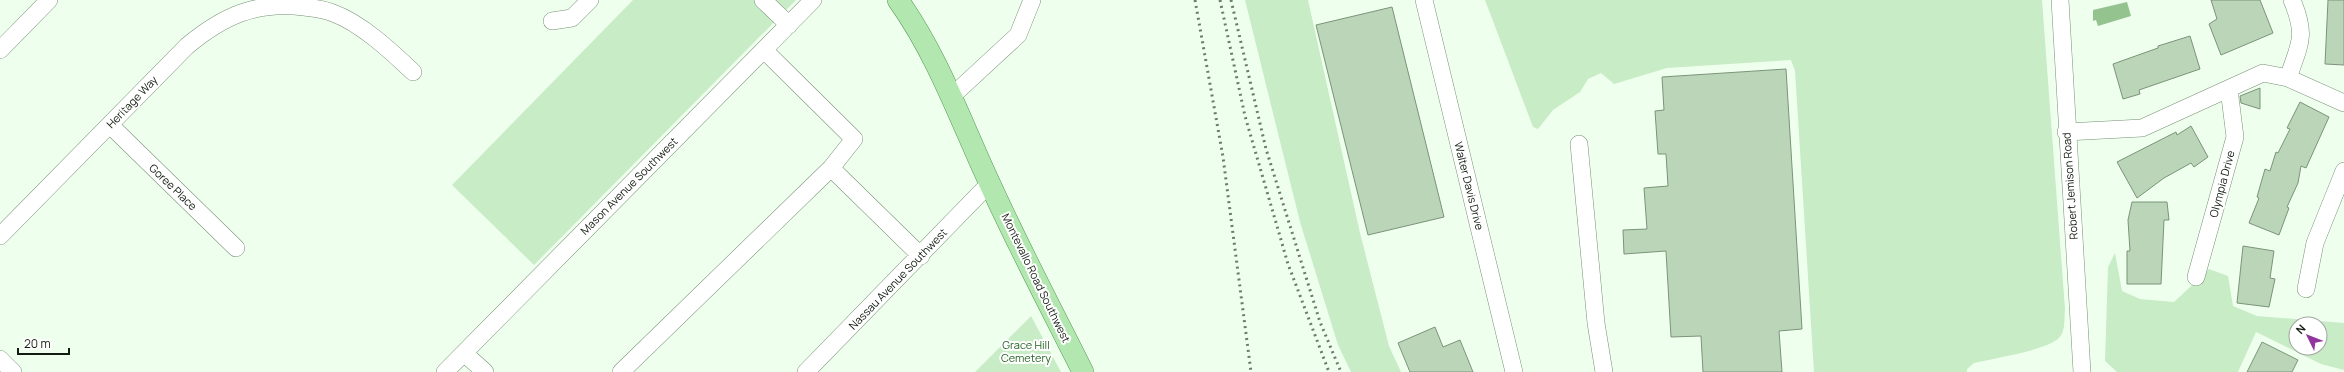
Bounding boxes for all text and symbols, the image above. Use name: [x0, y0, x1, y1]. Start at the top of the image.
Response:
street label: Heritage Way: [103, 72, 161, 131]
street label: Robert Jemison Road: [2058, 132, 2081, 240]
street label: Mason Avenue Southwest: [577, 134, 681, 238]
street label: Walter Davis Drive: [1451, 140, 1488, 232]
street label: Olympia Drive: [2205, 148, 2238, 219]
street label: Goree Place: [146, 160, 201, 214]
street label: Montevallo Road Southwest: [999, 211, 1074, 345]
street label: Nassau Avenue Southwest: [845, 225, 950, 333]
north arrow: [2288, 316, 2328, 356]
text: N: [2292, 321, 2309, 337]
scale bar: [18, 330, 69, 356]
text: 20 m: [24, 335, 51, 352]
park label: Grace Hill Cemetery: [1001, 337, 1051, 365]

